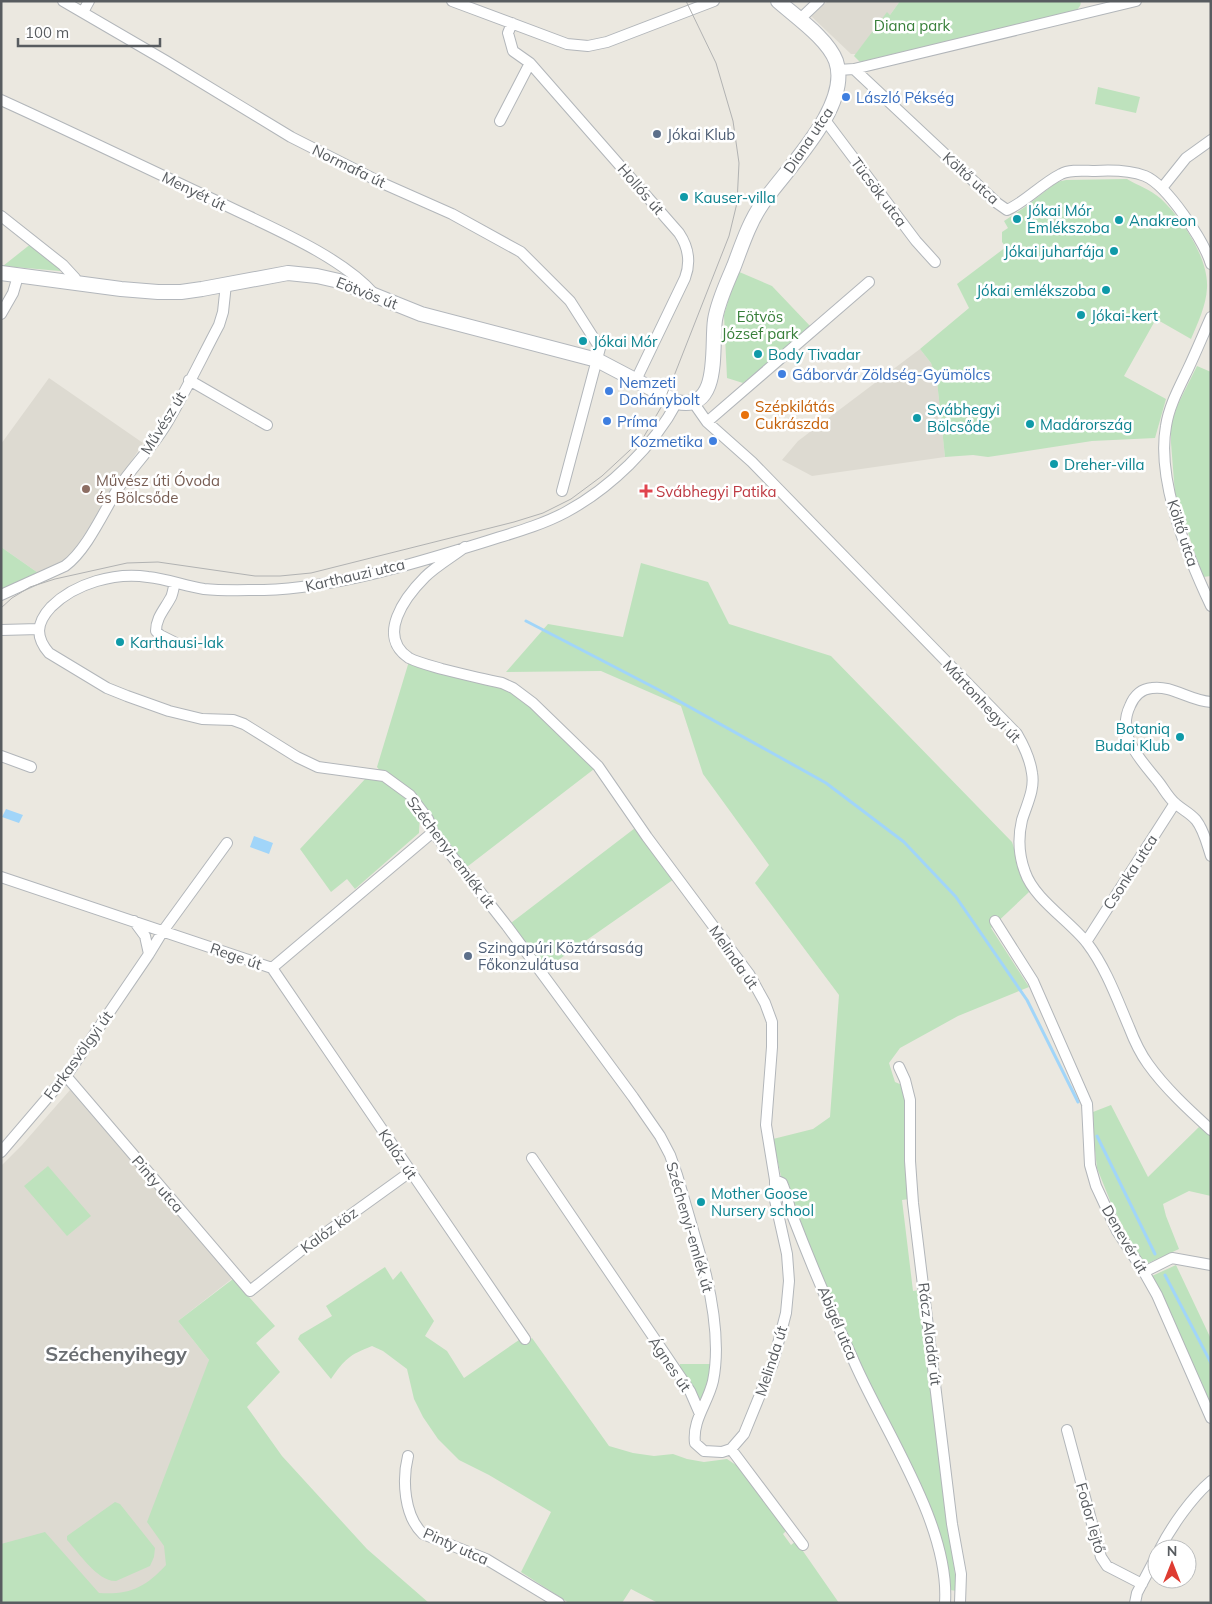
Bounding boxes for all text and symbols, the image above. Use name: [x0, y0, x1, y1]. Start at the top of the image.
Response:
scale bar: [18, 15, 160, 47]
park label: Diana park: [874, 16, 951, 35]
text: 100 m: [25, 23, 69, 42]
place label: László Pékség: [856, 88, 954, 107]
marker: László Pékség: [840, 91, 852, 103]
street label: Diana utca: [779, 103, 837, 177]
place label: Jókai Klub: [667, 125, 735, 144]
marker: Jókai Klub: [651, 128, 663, 140]
street label: Normafa út: [309, 140, 389, 192]
street label: Költő utca: [939, 148, 1003, 208]
street label: Tücsök utca: [847, 154, 911, 230]
street label: Hollós út: [614, 160, 668, 218]
street label: Menyét út: [159, 167, 229, 215]
place label: Kauser-villa: [694, 188, 776, 207]
marker: Kauser-villa: [678, 191, 690, 203]
place label: Jókai Mór Emlékszoba: [1027, 201, 1110, 237]
place label: Anakreon: [1129, 211, 1196, 230]
marker: Jókai Mór Emlékszoba: [1011, 213, 1023, 225]
marker: Anakreon: [1113, 214, 1125, 226]
place label: Jókai juharfája: [1004, 242, 1104, 261]
marker: Jókai juharfája: [1108, 245, 1120, 257]
street label: Eötvös út: [334, 273, 400, 313]
place label: Jókai emlékszoba: [976, 281, 1096, 300]
marker: Jókai emlékszoba: [1100, 284, 1112, 296]
place label: Jókai-kert: [1091, 306, 1158, 325]
park label: Eötvös József park: [722, 307, 799, 343]
marker: Jókai-kert: [1075, 309, 1087, 321]
place label: Jókai Mór: [593, 332, 658, 351]
marker: Jókai Mór: [577, 335, 589, 347]
place label: Body Tivadar: [768, 345, 861, 364]
marker: Body Tivadar: [752, 348, 764, 360]
place label: Gáborvár Zöldség-Gyümölcs: [792, 365, 990, 384]
marker: Gáborvár Zöldség-Gyümölcs: [776, 368, 788, 380]
place label: Nemzeti Dohánybolt: [619, 373, 700, 409]
marker: Nemzeti Dohánybolt: [603, 385, 615, 397]
street label: Művész út: [136, 388, 190, 458]
place label: Szépkilátás Cukrászda: [755, 397, 835, 433]
place label: Svábhegyi Bölcsőde: [927, 400, 1000, 436]
marker: Szépkilátás Cukrászda: [739, 409, 751, 421]
place label: Príma: [617, 412, 658, 431]
marker: Svábhegyi Bölcsőde: [911, 412, 923, 424]
marker: Príma: [601, 415, 613, 427]
place label: Madárország: [1040, 415, 1132, 434]
marker: Madárország: [1024, 418, 1036, 430]
place label: Kozmetika: [631, 432, 703, 451]
marker: Kozmetika: [707, 435, 719, 447]
place label: Dreher-villa: [1064, 455, 1145, 474]
marker: Dreher-villa: [1048, 458, 1060, 470]
place label: Művész úti Óvoda és Bölcsőde: [96, 471, 220, 507]
place label: Svábhegyi Patika: [656, 482, 777, 501]
marker: Művész úti Óvoda és Bölcsőde: [80, 483, 92, 495]
marker: Svábhegyi Patika: [640, 485, 652, 497]
street label: Költő utca: [1163, 497, 1203, 569]
street label: Karthauzi utca: [303, 554, 407, 596]
place label: Karthausi-lak: [130, 633, 224, 652]
marker: Karthausi-lak: [114, 636, 126, 648]
street label: Mártonhegyi út: [939, 656, 1025, 746]
place label: Botaniq Budai Klub: [1095, 719, 1170, 755]
marker: Botaniq Budai Klub: [1174, 731, 1186, 743]
street label: Széchenyi-emlék út: [403, 792, 499, 912]
street label: Csonka utca: [1099, 831, 1161, 913]
street label: Melinda út: [705, 922, 763, 992]
street label: Rege út: [208, 938, 264, 974]
place label: Szingapúri Köztársaság Főkonzulátusa: [478, 938, 643, 974]
marker: Szingapúri Köztársaság Főkonzulátusa: [462, 950, 474, 962]
street label: Farkasvölgyi út: [39, 1007, 117, 1103]
street label: Kalóz út: [374, 1125, 422, 1183]
street label: Pinty utca: [128, 1152, 188, 1216]
street label: Széchenyi-emlék út: [662, 1159, 718, 1295]
place label: Mother Goose Nursery school: [711, 1184, 814, 1220]
marker: Mother Goose Nursery school: [695, 1196, 707, 1208]
street label: Denevér út: [1098, 1202, 1152, 1276]
street label: Kalóz köz: [297, 1203, 361, 1257]
street label: Rácz Aladár út: [914, 1282, 946, 1386]
street label: Abigél utca: [814, 1283, 862, 1363]
street label: Melinda út: [751, 1323, 791, 1399]
street label: Ágnes út: [645, 1333, 695, 1395]
district label: Széchenyihegy: [45, 1341, 187, 1366]
street label: Fodor lejtő: [1072, 1480, 1110, 1556]
street label: Pinty utca: [420, 1523, 492, 1569]
north arrow: [1147, 1539, 1197, 1589]
text: N: [1167, 1542, 1177, 1560]

